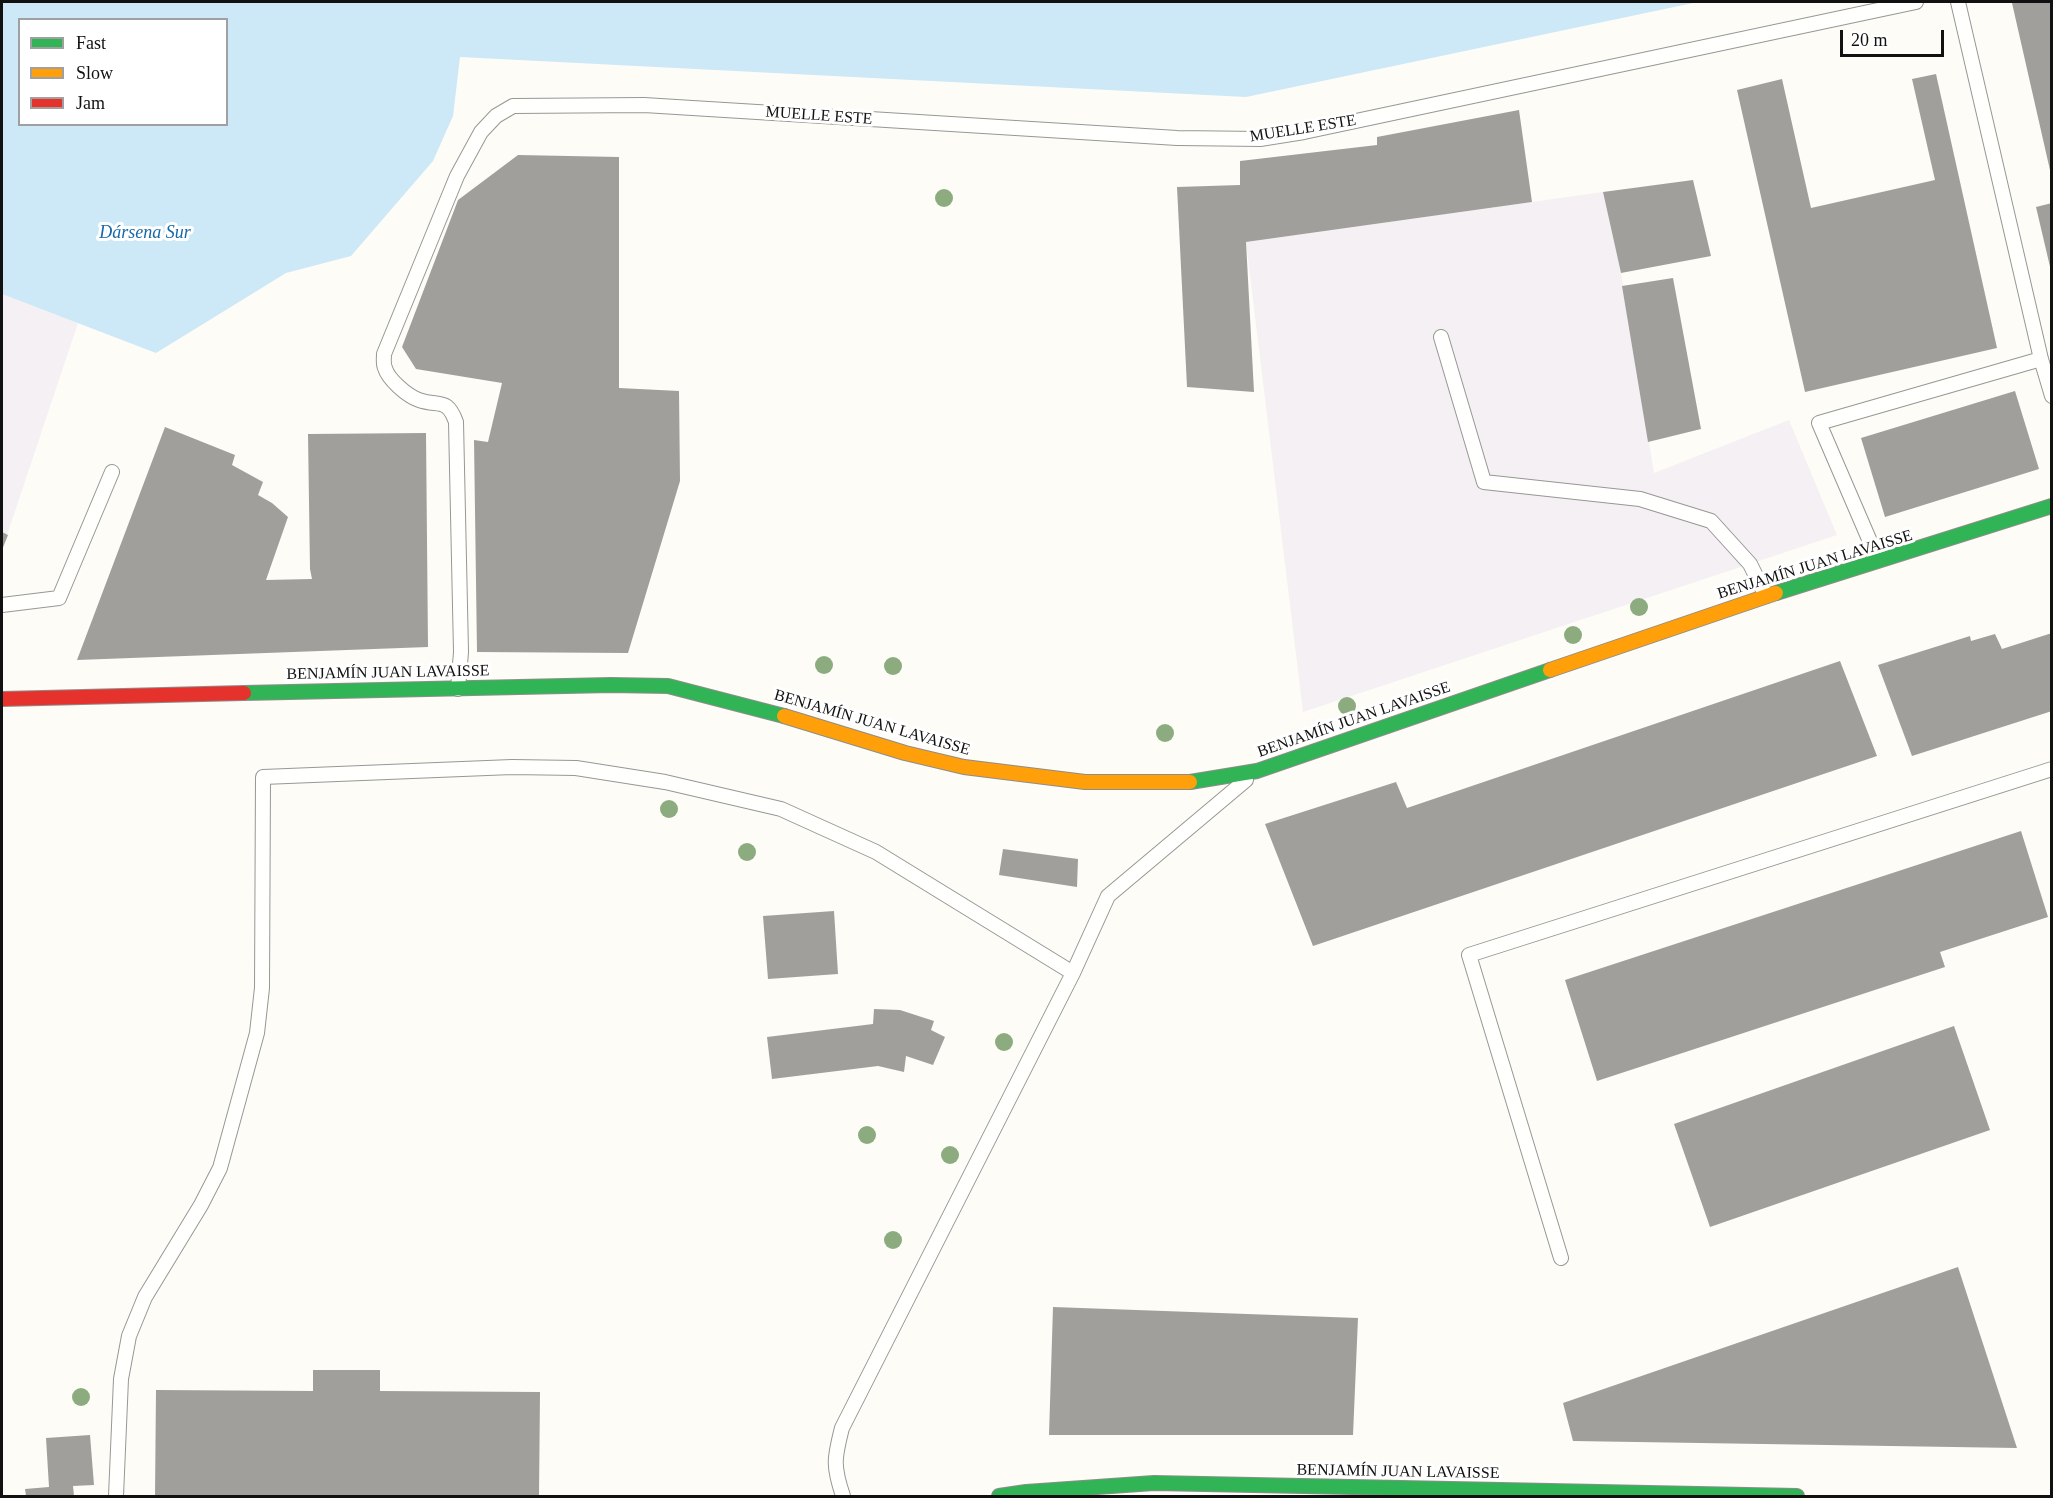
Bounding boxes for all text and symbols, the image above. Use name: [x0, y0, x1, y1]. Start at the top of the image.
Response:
legend: [18, 18, 228, 126]
scale bar: [1843, 18, 1946, 56]
text: 20 m: [1851, 30, 1888, 50]
text: Fast: [76, 33, 106, 53]
text: Slow: [76, 63, 113, 83]
text: Jam: [76, 93, 105, 113]
street label: MUELLE ESTE: [765, 103, 873, 129]
street label: MUELLE ESTE: [1249, 111, 1357, 147]
water label: Dársena Sur: [99, 222, 191, 244]
street label: BENJAMÍN JUAN LAVAISSE: [1715, 526, 1915, 604]
street label: BENJAMÍN JUAN LAVAISSE: [286, 662, 490, 684]
street label: BENJAMÍN JUAN LAVAISSE: [1255, 678, 1453, 762]
street label: BENJAMÍN JUAN LAVAISSE: [772, 686, 972, 760]
street label: BENJAMÍN JUAN LAVAISSE: [1296, 1461, 1500, 1483]

